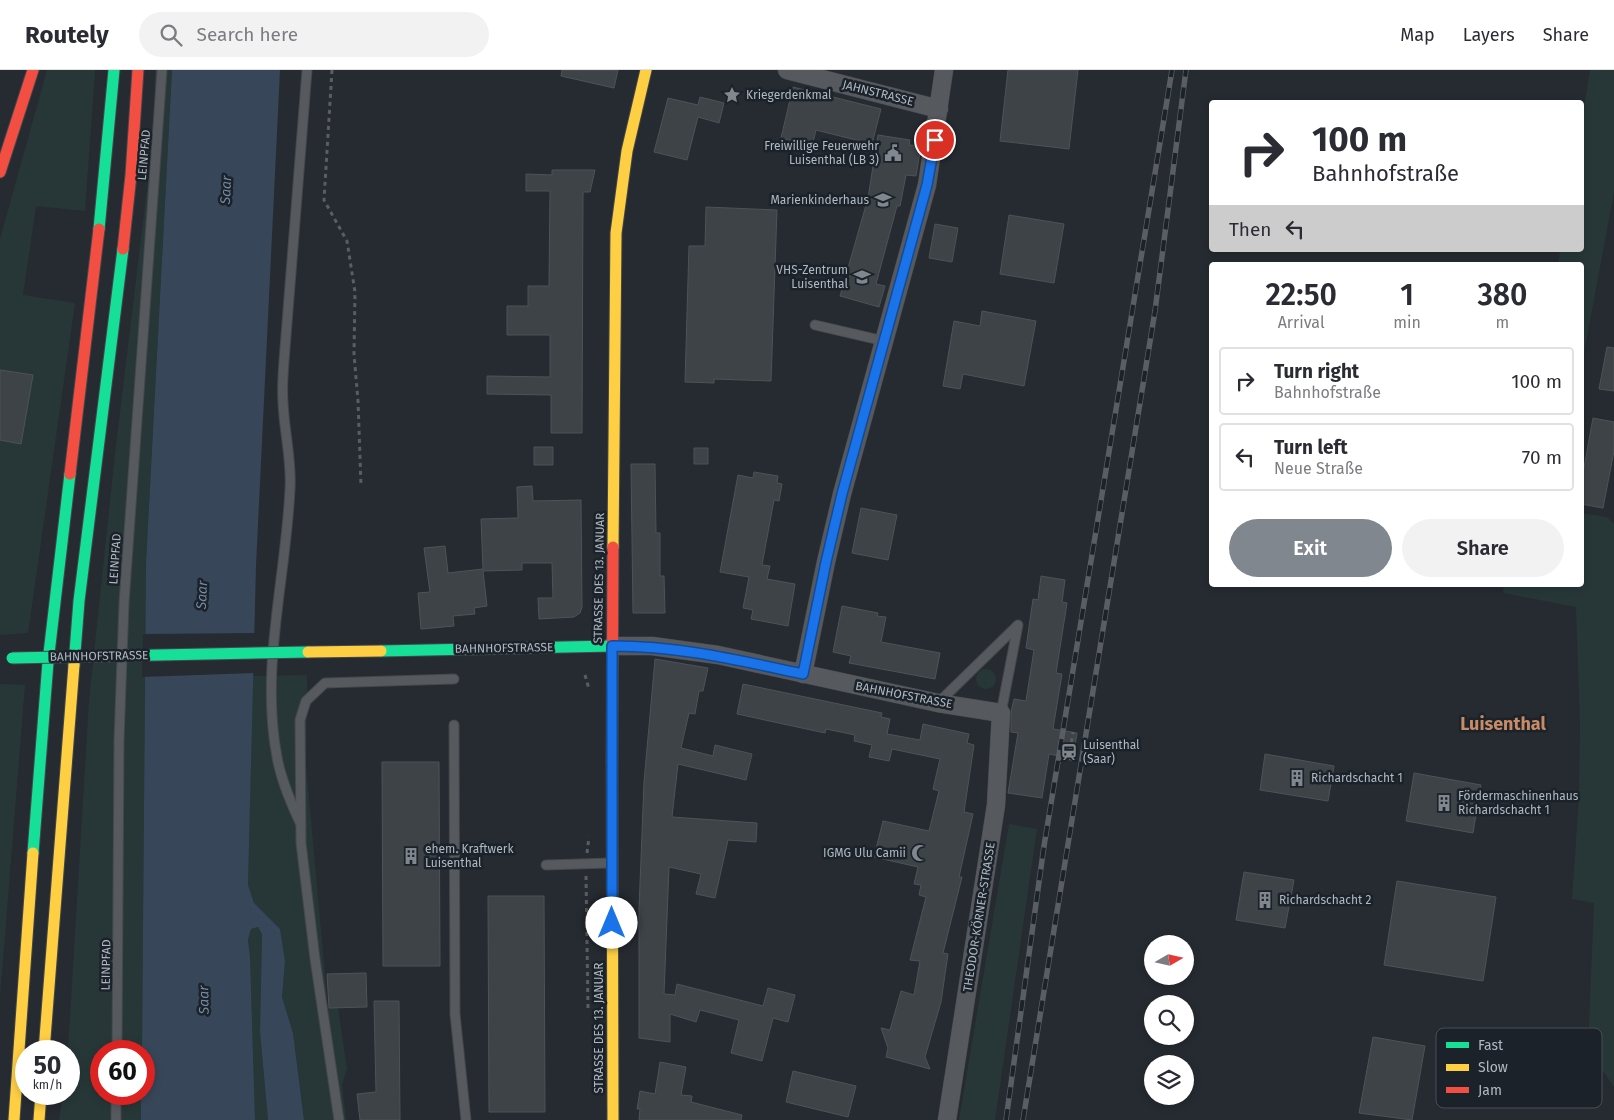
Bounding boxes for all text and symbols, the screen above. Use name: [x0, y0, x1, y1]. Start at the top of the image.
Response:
search box: [139, 12, 489, 57]
text: Routely: [25, 21, 109, 49]
icon: search: [157, 21, 185, 49]
text: Search here: [197, 23, 298, 46]
text: Map: [1400, 24, 1435, 46]
text: Layers: [1463, 24, 1515, 46]
text: Share: [1543, 24, 1589, 46]
street label: JAHNSTRASSE: [841, 77, 915, 109]
place icon: Kriegerdenkmal: [722, 85, 742, 105]
place label: Kriegerdenkmal: [746, 88, 832, 102]
text: 100 m: [1312, 118, 1407, 160]
pin: [914, 119, 956, 161]
icon: right: [1229, 120, 1294, 185]
icon: arrive: [921, 126, 949, 154]
street label: LEINPFAD: [135, 129, 153, 181]
place label: Freiwillige Feuerwehr Luisenthal (LB 3): [764, 139, 879, 167]
public building icon: Freiwillige Feuerwehr Luisenthal (LB 3): [883, 143, 903, 163]
text: Bahnhofstraße: [1312, 160, 1459, 187]
water label: Saar: [217, 175, 235, 206]
school or university icon: Marienkinderhaus: [873, 190, 893, 210]
place label: Marienkinderhaus: [770, 193, 869, 207]
icon: left: [1281, 215, 1309, 243]
text: Then: [1229, 218, 1271, 241]
place label: VHS-Zentrum Luisenthal: [776, 263, 848, 291]
school or university icon: VHS-Zentrum Luisenthal: [852, 267, 872, 287]
text: 22:50: [1266, 277, 1337, 313]
text: 1: [1400, 277, 1414, 313]
text: 380: [1477, 277, 1527, 313]
text: Arrival: [1278, 313, 1325, 332]
text: min: [1393, 313, 1421, 332]
text: m: [1496, 313, 1509, 332]
text: Turn right: [1274, 360, 1359, 383]
icon: right: [1231, 367, 1259, 395]
text: 100 m: [1511, 370, 1562, 393]
text: Bahnhofstraße: [1274, 383, 1381, 402]
text: Turn left: [1274, 436, 1348, 459]
icon: left: [1231, 443, 1259, 471]
text: 70 m: [1522, 446, 1562, 469]
text: Neue Straße: [1274, 459, 1363, 478]
street label: STRASSE DES 13. JANUAR: [591, 512, 607, 644]
button: Exit: [1229, 519, 1392, 577]
button: Share: [1402, 519, 1564, 577]
street label: LEINPFAD: [106, 533, 124, 585]
water label: Saar: [193, 580, 211, 611]
street label: BAHNHOFSTRASSE: [455, 640, 553, 656]
street label: BAHNHOFSTRASSE: [50, 648, 148, 664]
street label: BAHNHOFSTRASSE: [854, 679, 954, 711]
district label: Luisenthal: [1460, 713, 1547, 735]
place label: Luisenthal (Saar): [1083, 738, 1140, 766]
station icon: Luisenthal (Saar): [1059, 742, 1079, 762]
building icon: Richardschacht 1: [1287, 768, 1307, 788]
place label: Richardschacht 1: [1311, 771, 1403, 785]
place label: Fördermaschinenhaus Richardschacht 1: [1458, 789, 1579, 817]
building icon: Fördermaschinenhaus Richardschacht 1: [1434, 793, 1454, 813]
street label: THEODOR-KÖRNER-STRASSE: [958, 841, 998, 993]
place label: ehem. Kraftwerk Luisenthal: [425, 842, 514, 870]
mosque icon: IGMG Ulu Camii: [910, 843, 930, 863]
building icon: ehem. Kraftwerk Luisenthal: [401, 846, 421, 866]
place label: IGMG Ulu Camii: [823, 846, 906, 860]
building icon: Richardschacht 2: [1255, 890, 1275, 910]
place label: Richardschacht 2: [1279, 893, 1372, 907]
position arrow: [585, 896, 637, 948]
north arrow: [1144, 935, 1194, 985]
map controls: [1144, 935, 1194, 1105]
street label: LEINPFAD: [99, 939, 113, 991]
street label: STRASSE DES 13. JANUAR: [592, 963, 606, 1093]
water label: Saar: [195, 985, 213, 1016]
button: search: [1144, 995, 1194, 1045]
legend: [1436, 1028, 1602, 1108]
text: Fast: [1478, 1037, 1504, 1054]
speed limit sign: 60: [90, 1040, 155, 1105]
text: 50: [33, 1051, 62, 1081]
button: layers: [1144, 1055, 1194, 1105]
text: Slow: [1478, 1059, 1508, 1076]
text: km/h: [33, 1078, 62, 1092]
text: Jam: [1478, 1082, 1502, 1099]

